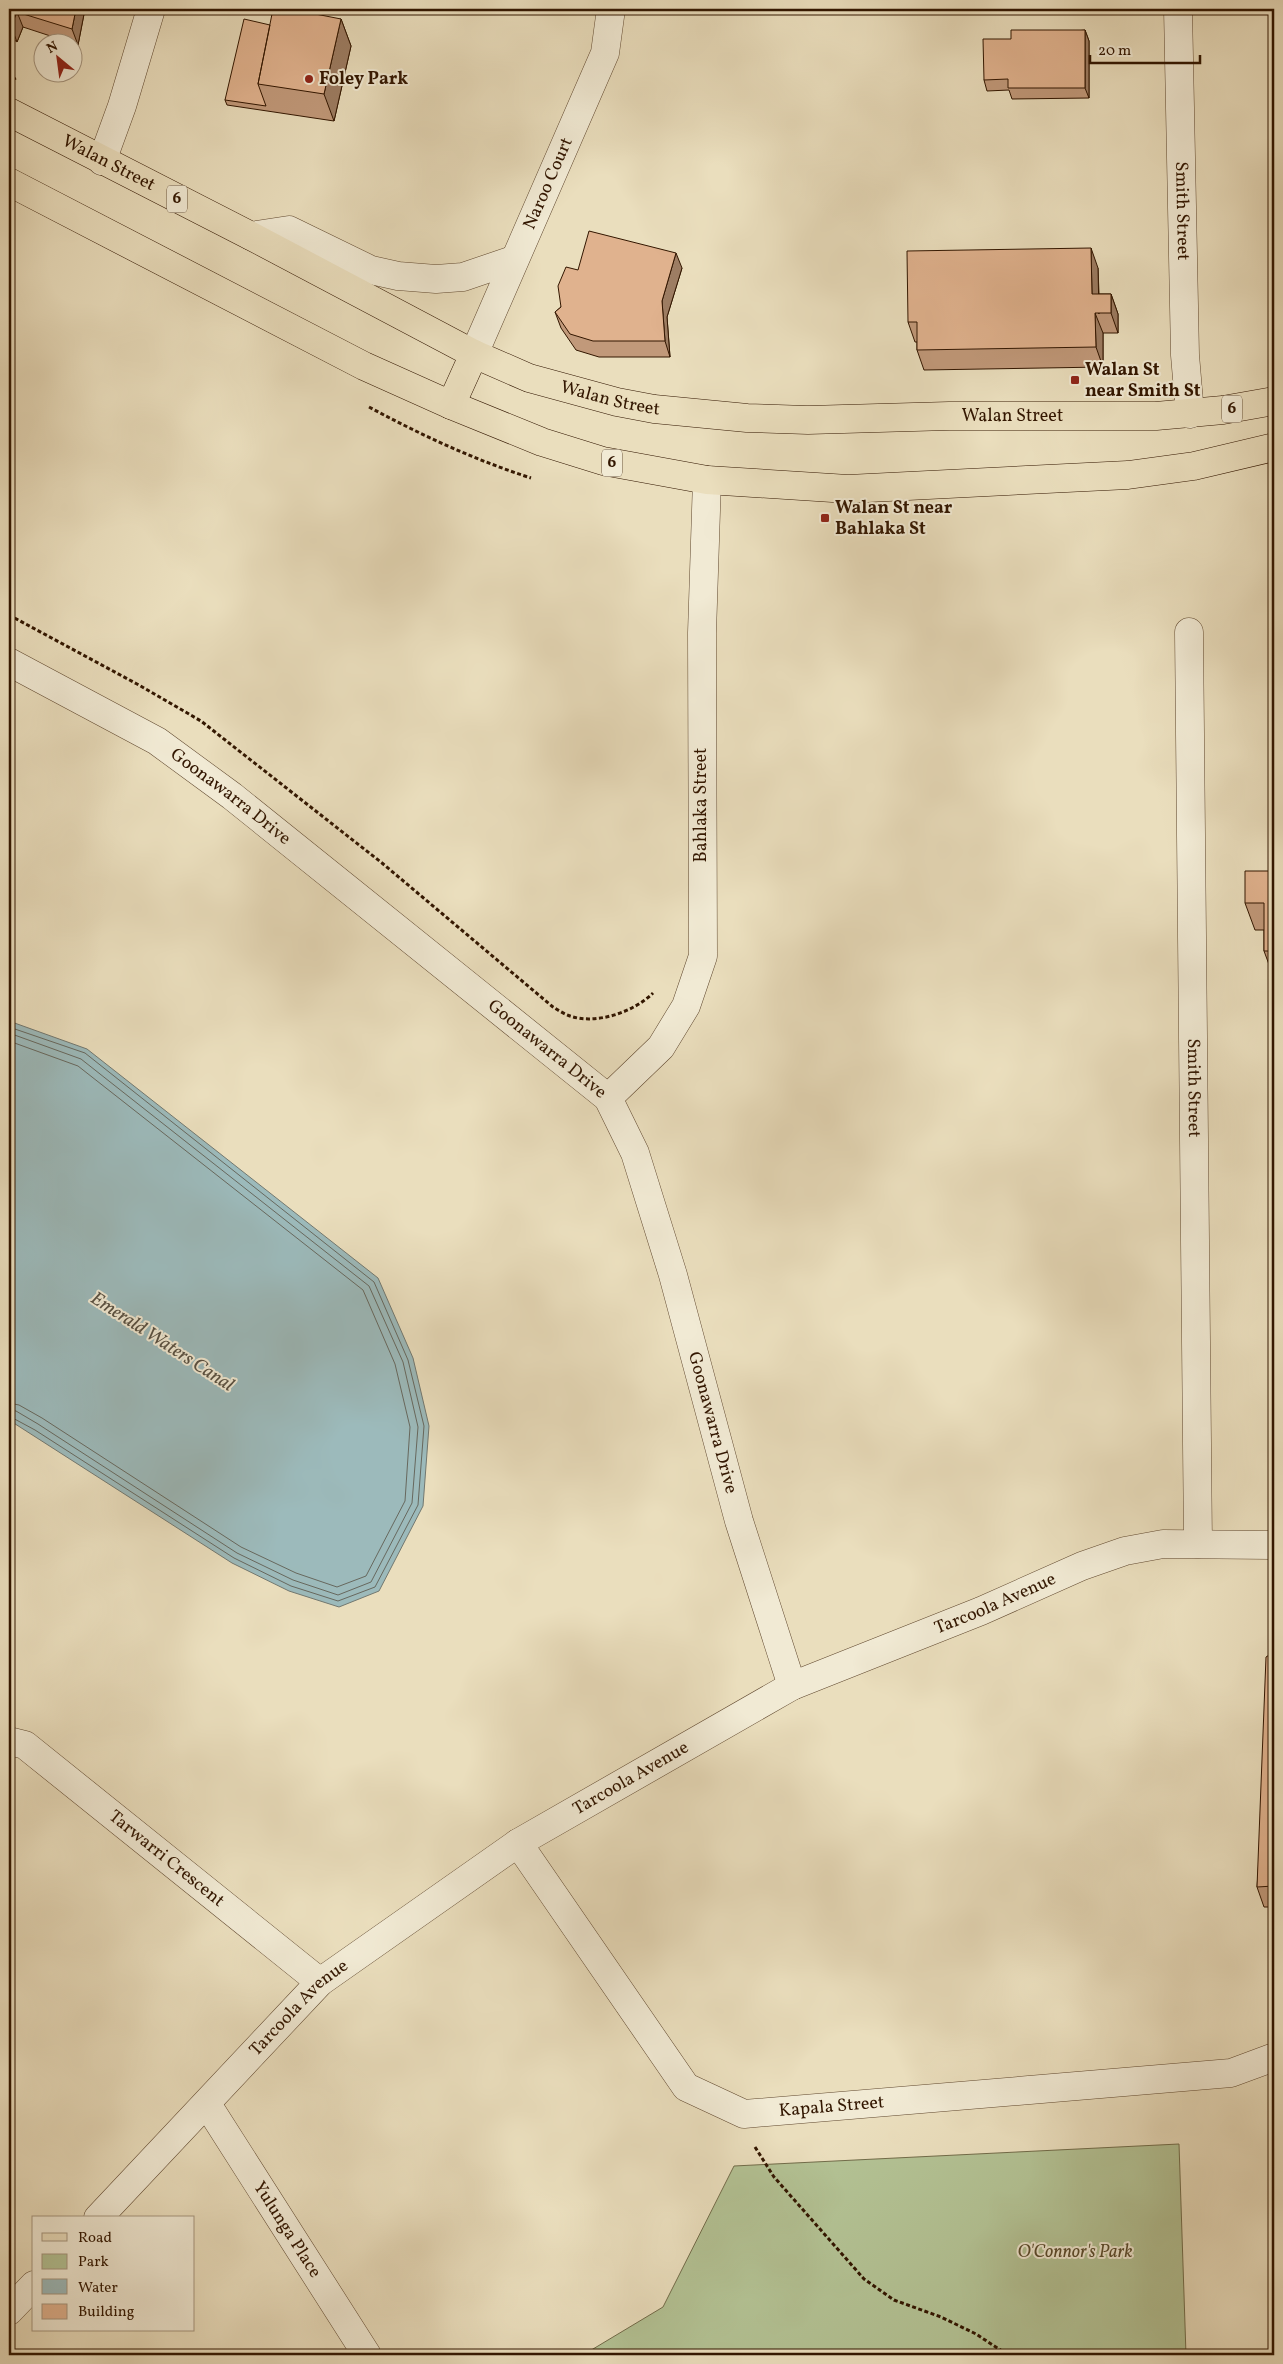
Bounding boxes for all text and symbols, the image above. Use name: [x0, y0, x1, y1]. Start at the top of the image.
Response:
north arrow: [32, 32, 82, 82]
scale bar: [1090, 32, 1200, 64]
text: N: [43, 37, 61, 59]
text: 20 m: [1098, 41, 1131, 62]
place label: Foley Park: [319, 67, 408, 92]
marker: Foley Park: [303, 73, 315, 85]
street label: Walan Street: [58, 129, 160, 197]
street label: Naroo Court: [517, 134, 579, 233]
street label: Smith Street: [1169, 161, 1196, 261]
road number: 6: [167, 185, 187, 212]
place label: Walan St near Smith St: [1085, 358, 1201, 404]
marker: Walan St near Smith St: [1069, 374, 1081, 386]
street label: Walan Street: [557, 375, 661, 422]
road number: 6: [1222, 396, 1242, 422]
street label: Walan Street: [962, 404, 1063, 429]
road number: 6: [602, 449, 622, 476]
place label: Walan St near Bahlaka St: [835, 496, 953, 542]
marker: Walan St near Bahlaka St: [819, 512, 831, 524]
street label: Goonawarra Drive: [165, 742, 296, 851]
street label: Bahlaka Street: [689, 748, 714, 862]
street label: Goonawarra Drive: [482, 994, 612, 1105]
street label: Smith Street: [1181, 1038, 1206, 1138]
water label: Emerald Waters Canal: [85, 1286, 239, 1398]
street label: Goonawarra Drive: [682, 1349, 744, 1496]
street label: Tarcoola Avenue: [931, 1567, 1060, 1641]
street label: Tarcoola Avenue: [568, 1735, 693, 1821]
street label: Tarwarri Crescent: [103, 1804, 230, 1913]
street label: Tarcoola Avenue: [244, 1953, 353, 2062]
street label: Kapala Street: [778, 2090, 885, 2124]
street label: Yulunga Place: [247, 2176, 327, 2283]
legend: [32, 2216, 195, 2332]
text: Road: [78, 2228, 112, 2249]
park label: O'Connor's Park: [1017, 2240, 1133, 2265]
text: Park: [78, 2252, 109, 2273]
text: Water: [78, 2278, 118, 2299]
text: Building: [78, 2302, 135, 2323]

